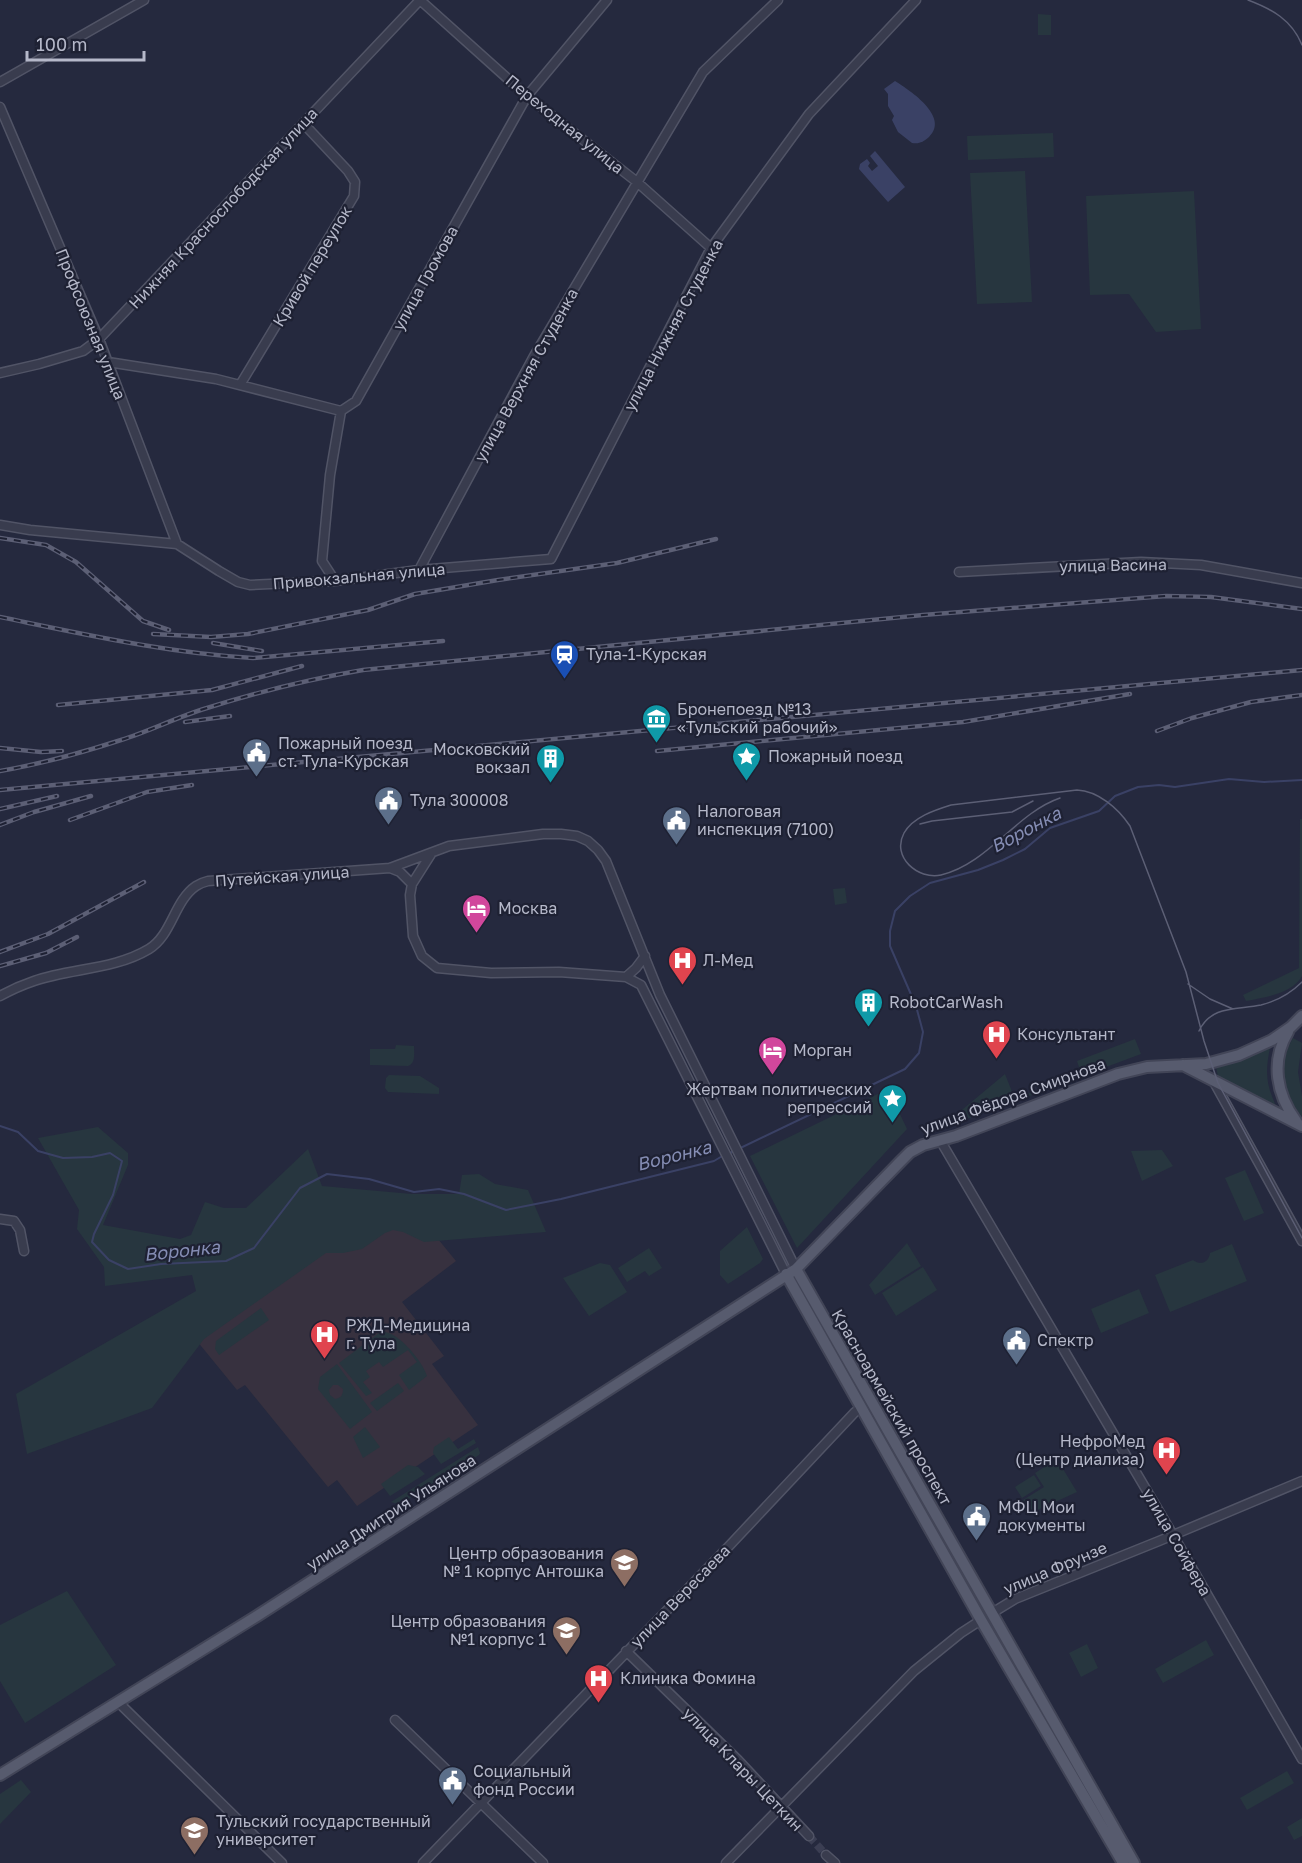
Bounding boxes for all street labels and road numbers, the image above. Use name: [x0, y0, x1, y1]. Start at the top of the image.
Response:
street label: Переходная улица: [502, 70, 628, 178]
street label: Нижняя Краснослободская улица: [124, 103, 322, 313]
street label: Кривой переулок: [268, 202, 356, 330]
street label: улица Громова: [388, 222, 462, 334]
street label: улица Нижняя Cтуденкa: [619, 236, 727, 414]
street label: Профсоюзная улица: [52, 246, 130, 402]
street label: улица Верхняя Cтуденка: [470, 285, 582, 465]
street label: улица Васина: [1059, 554, 1167, 576]
street label: Привокзальная улица: [272, 558, 446, 594]
street label: Путейская улица: [214, 861, 350, 891]
street label: улица Фёдора Смирнова: [918, 1053, 1108, 1139]
street label: Красноармейский проспект: [828, 1306, 956, 1509]
street label: улица Дмитрия Ульянова: [302, 1450, 480, 1574]
street label: улица Сойфера: [1138, 1485, 1216, 1599]
street label: улица Фрунзе: [1000, 1537, 1110, 1599]
street label: улица Вересаева: [626, 1540, 734, 1652]
street label: улица Клары Цеткин: [679, 1703, 807, 1835]

